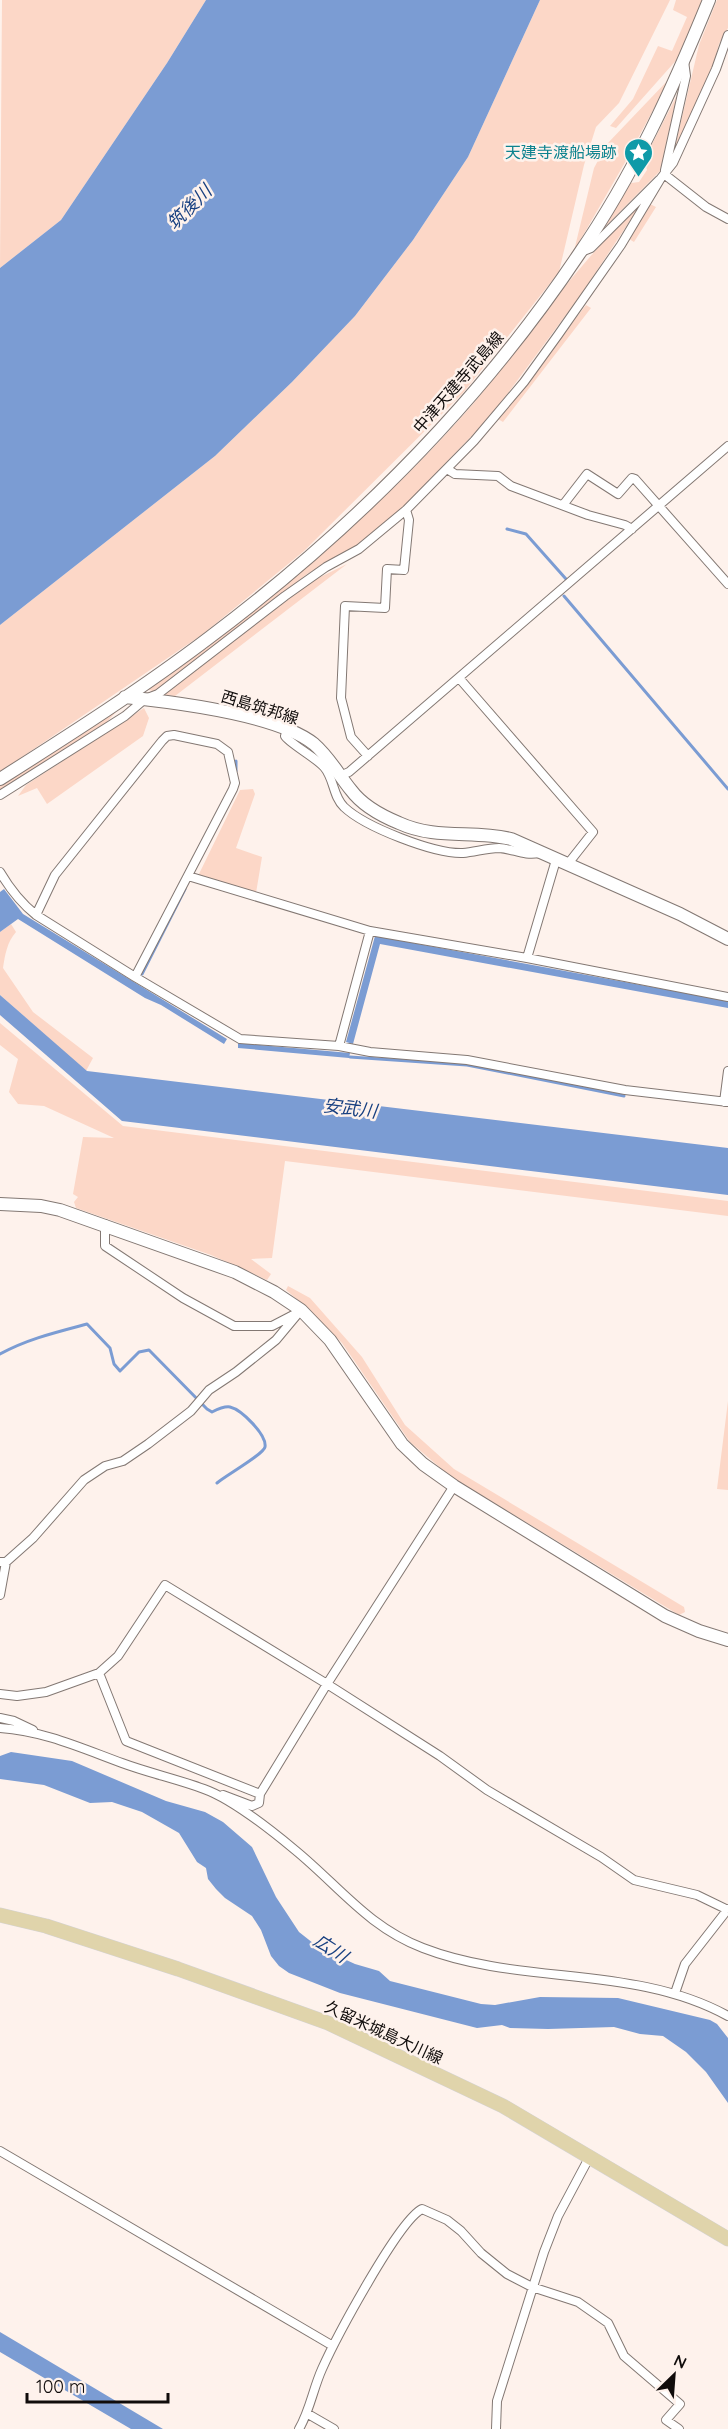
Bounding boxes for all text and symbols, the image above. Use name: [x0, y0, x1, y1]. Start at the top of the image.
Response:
place icon: 天建寺渡船場跡: [622, 136, 654, 178]
place label: 天建寺渡船場跡: [505, 142, 617, 162]
water label: 筑後川: [162, 178, 218, 234]
street label: 中津天建寺武島線: [408, 327, 508, 437]
street label: 西島筑邦線: [219, 686, 301, 728]
water label: 安武川: [322, 1093, 380, 1123]
water label: 広川: [310, 1929, 354, 1969]
street label: 久留米城島大川線: [322, 1996, 446, 2068]
north arrow: [644, 2345, 704, 2405]
text: N: [671, 2350, 690, 2373]
scale bar: [27, 2366, 168, 2404]
text: 100 m: [36, 2375, 85, 2398]

